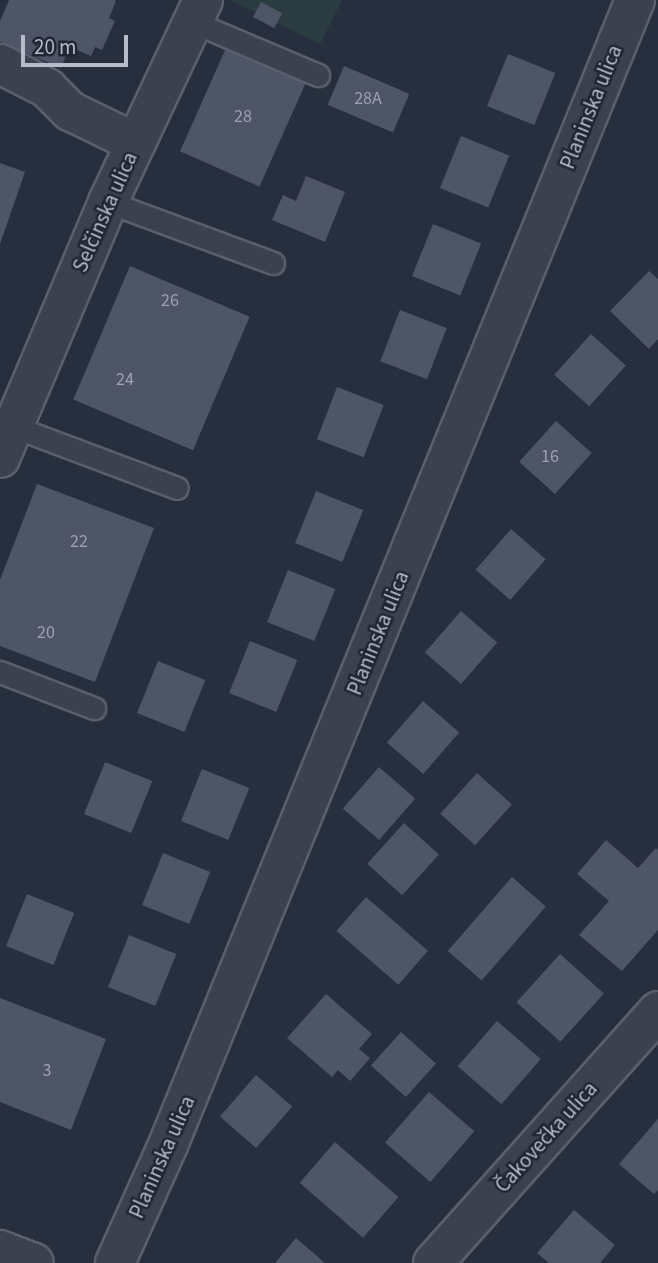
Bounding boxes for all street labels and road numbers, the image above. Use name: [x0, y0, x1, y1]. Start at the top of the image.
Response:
street label: Planinska ulica: [555, 41, 627, 173]
street label: Selčinska ulica: [67, 148, 143, 276]
street label: Planinska ulica: [342, 567, 414, 699]
street label: Čakovečka ulica: [490, 1076, 602, 1198]
street label: Planinska ulica: [124, 1092, 200, 1222]

